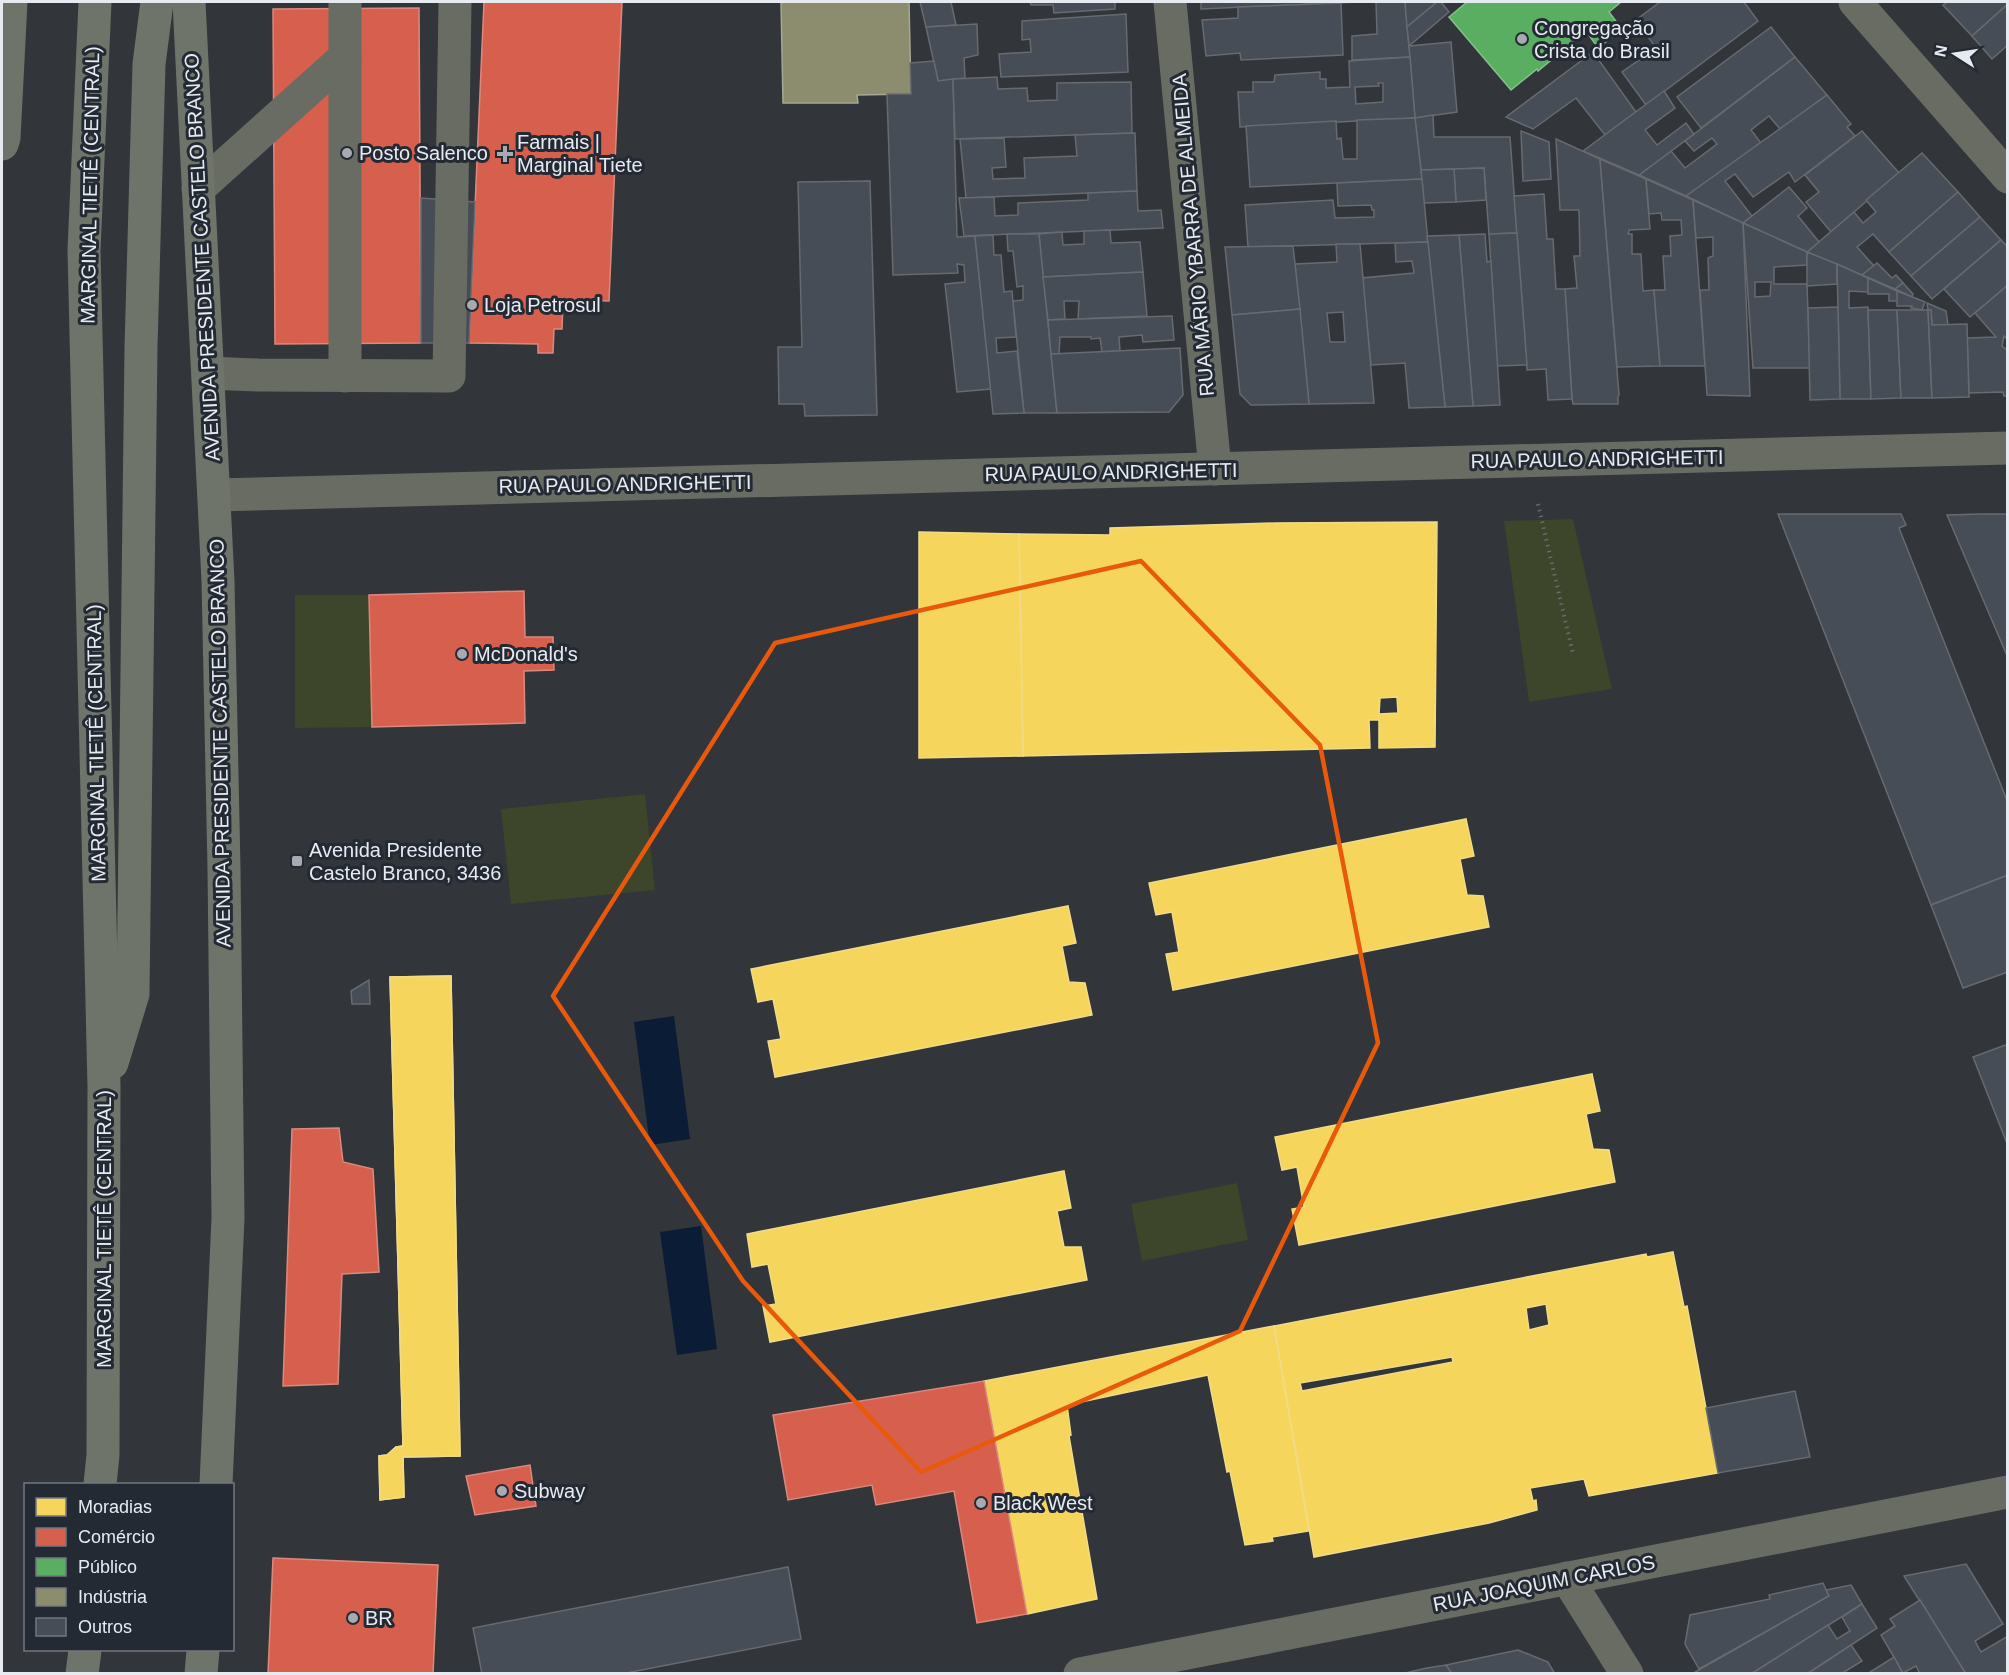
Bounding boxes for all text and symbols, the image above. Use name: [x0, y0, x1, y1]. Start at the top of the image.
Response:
place label: Congregação Crista do Brasil: [1534, 17, 1670, 62]
north arrow: [1925, 24, 1985, 84]
marker: Congregação Crista do Brasil: [1515, 32, 1529, 46]
text: N: [1931, 44, 1950, 58]
street label: MARGINAL TIETÊ (CENTRAL): [77, 46, 103, 324]
street label: AVENIDA PRESIDENTE CASTELO BRANCO: [180, 52, 224, 462]
street label: RUA MÁRIO YBARRA DE ALMEIDA: [1168, 72, 1218, 397]
place label: Farmais | Marginal Tiete: [517, 131, 643, 176]
place label: Posto Salenco: [359, 142, 488, 164]
marker: Posto Salenco: [340, 146, 354, 160]
marker: Farmais | Marginal Tiete: [498, 147, 512, 161]
place label: Loja Petrosul: [484, 294, 601, 316]
marker: Loja Petrosul: [465, 298, 479, 312]
street label: RUA PAULO ANDRIGHETTI: [1470, 446, 1724, 472]
street label: RUA PAULO ANDRIGHETTI: [984, 459, 1238, 485]
street label: RUA PAULO ANDRIGHETTI: [498, 471, 752, 497]
street label: AVENIDA PRESIDENTE CASTELO BRANCO: [205, 539, 235, 947]
street label: MARGINAL TIETÊ (CENTRAL): [83, 604, 109, 882]
place label: McDonald's: [474, 643, 578, 665]
marker: McDonald's: [455, 647, 469, 661]
place label: Avenida Presidente Castelo Branco, 3436: [309, 839, 501, 884]
marker: Avenida Presidente Castelo Branco, 3436: [290, 854, 304, 868]
street label: MARGINAL TIETÊ (CENTRAL): [93, 1090, 115, 1368]
place label: Subway: [514, 1480, 585, 1502]
legend: [24, 1483, 234, 1651]
marker: Subway: [495, 1484, 509, 1498]
place label: Black West: [993, 1492, 1093, 1514]
marker: Black West: [974, 1496, 988, 1510]
text: Moradias: [78, 1497, 152, 1517]
text: Comércio: [78, 1527, 155, 1547]
street label: RUA JOAQUIM CARLOS: [1431, 1551, 1657, 1615]
text: Público: [78, 1557, 137, 1577]
text: Indústria: [78, 1587, 148, 1607]
place label: BR: [365, 1607, 393, 1629]
marker: BR: [346, 1611, 360, 1625]
text: Outros: [78, 1617, 132, 1637]

